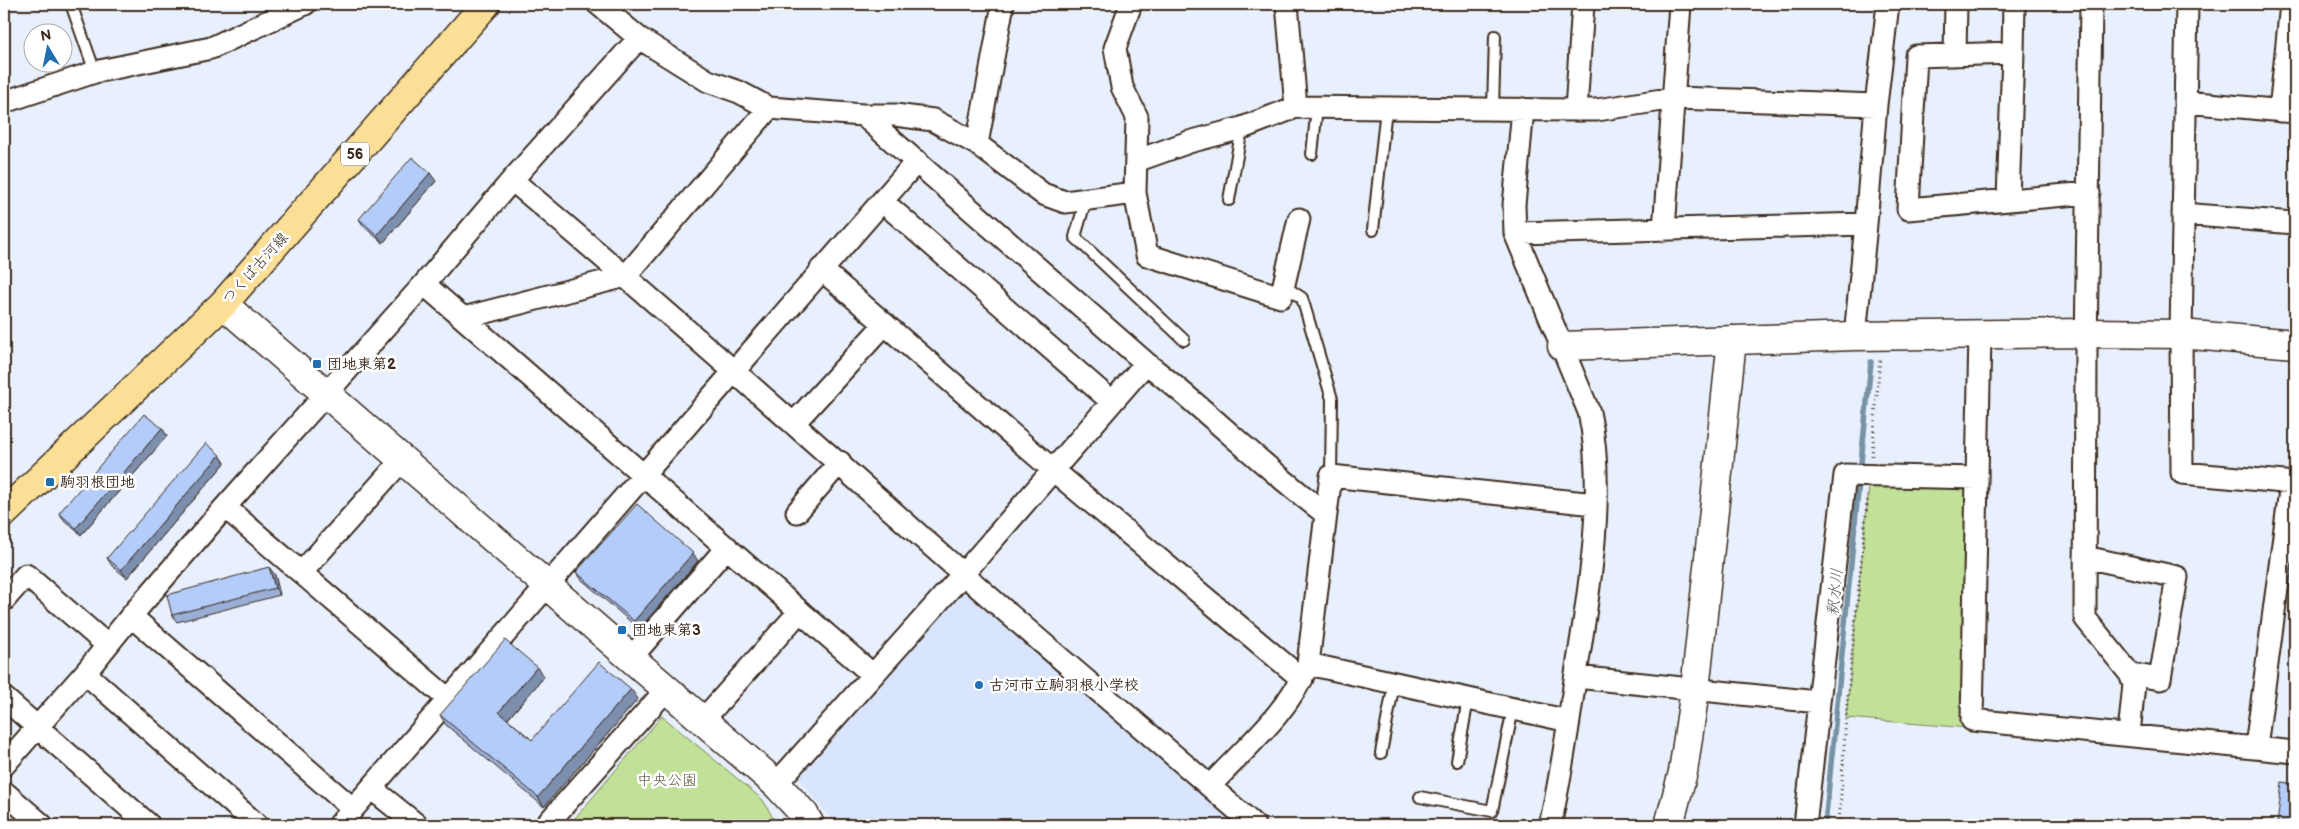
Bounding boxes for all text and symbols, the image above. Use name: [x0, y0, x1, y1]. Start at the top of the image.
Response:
north arrow: [22, 22, 72, 72]
text: N: [39, 26, 52, 45]
road number: 56: [341, 142, 369, 166]
street label: つくば古河線: [218, 229, 293, 308]
place label: 団地東第2: [327, 355, 396, 374]
marker: 団地東第2: [311, 358, 323, 370]
place label: 駒羽根団地: [60, 473, 135, 492]
marker: 駒羽根団地: [44, 476, 56, 488]
water label: 釈水川: [1824, 567, 1847, 617]
place label: 団地東第3: [632, 621, 701, 640]
marker: 団地東第3: [616, 624, 628, 636]
place label: 古河市立駒羽根小学校: [989, 676, 1139, 695]
marker: 古河市立駒羽根小学校: [973, 679, 985, 691]
park label: 中央公園: [637, 771, 697, 790]

